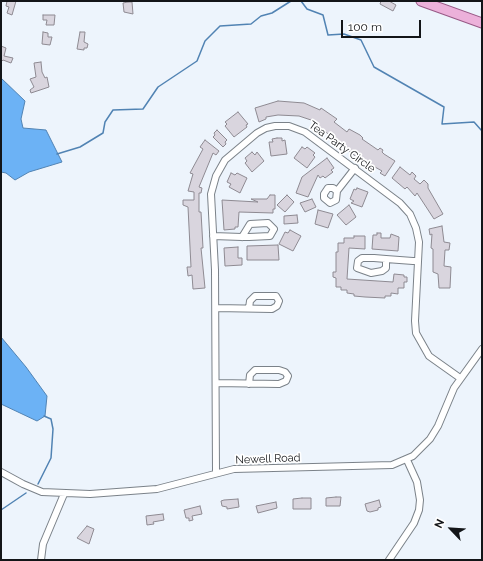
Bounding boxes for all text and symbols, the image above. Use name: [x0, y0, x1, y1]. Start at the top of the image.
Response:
scale bar: [343, 12, 423, 38]
text: 100 m: [348, 20, 382, 34]
street label: Tea Party Circle: [306, 118, 378, 176]
street label: Newell Road: [235, 451, 301, 467]
north arrow: [431, 509, 471, 549]
text: N: [432, 517, 447, 530]

